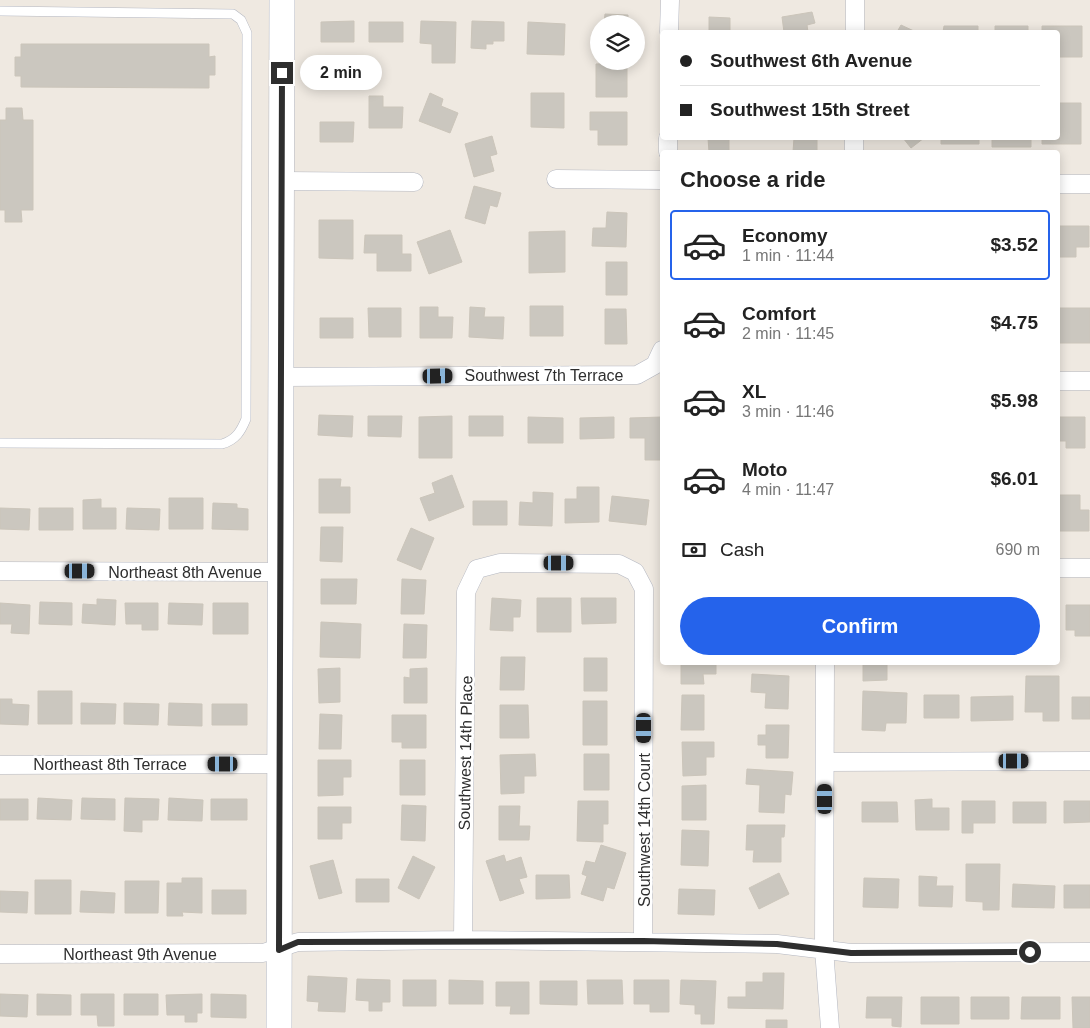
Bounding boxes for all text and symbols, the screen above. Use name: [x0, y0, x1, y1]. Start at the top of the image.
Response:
map controls: [590, 15, 645, 70]
button: layers: [590, 15, 645, 70]
text: Southwest 6th Avenue: [710, 50, 912, 71]
callout: 2 min: [300, 56, 382, 90]
route end: [271, 62, 293, 84]
text: 2 min: [320, 64, 362, 81]
text: Southwest 15th Street: [710, 99, 910, 120]
text: Choose a ride: [680, 167, 825, 192]
icon: car: [682, 223, 727, 268]
text: Economy: [742, 225, 828, 246]
text: $3.52: [990, 234, 1038, 255]
text: 1 min · 11:44: [742, 247, 834, 264]
icon: car: [682, 301, 727, 346]
text: Comfort: [742, 303, 816, 324]
text: $4.75: [990, 312, 1038, 333]
text: 2 min · 11:45: [742, 325, 834, 342]
street label: Southwest 7th Terrace: [465, 367, 624, 384]
car: [422, 368, 453, 384]
icon: car: [682, 379, 727, 424]
text: XL: [742, 381, 766, 402]
text: $5.98: [990, 390, 1038, 411]
text: 3 min · 11:46: [742, 403, 834, 420]
icon: car: [682, 457, 727, 502]
text: Moto: [742, 459, 787, 480]
text: $6.01: [990, 468, 1038, 489]
text: 4 min · 11:47: [742, 481, 834, 498]
icon: cash: [680, 536, 708, 564]
text: Cash: [720, 539, 764, 560]
text: 690 m: [996, 541, 1040, 558]
car: [544, 556, 574, 571]
car: [65, 564, 95, 579]
street label: Northeast 8th Avenue: [108, 564, 262, 581]
button: Confirm: [680, 597, 1040, 655]
street label: Southwest 14th Place: [456, 675, 475, 831]
car: [636, 713, 651, 743]
street label: Southwest 14th Court: [636, 753, 653, 907]
car: [999, 754, 1029, 769]
street label: Northeast 8th Terrace: [33, 756, 187, 773]
car: [208, 757, 238, 772]
car: [817, 784, 832, 814]
route start: [1019, 941, 1041, 963]
street label: Northeast 9th Avenue: [63, 946, 217, 963]

